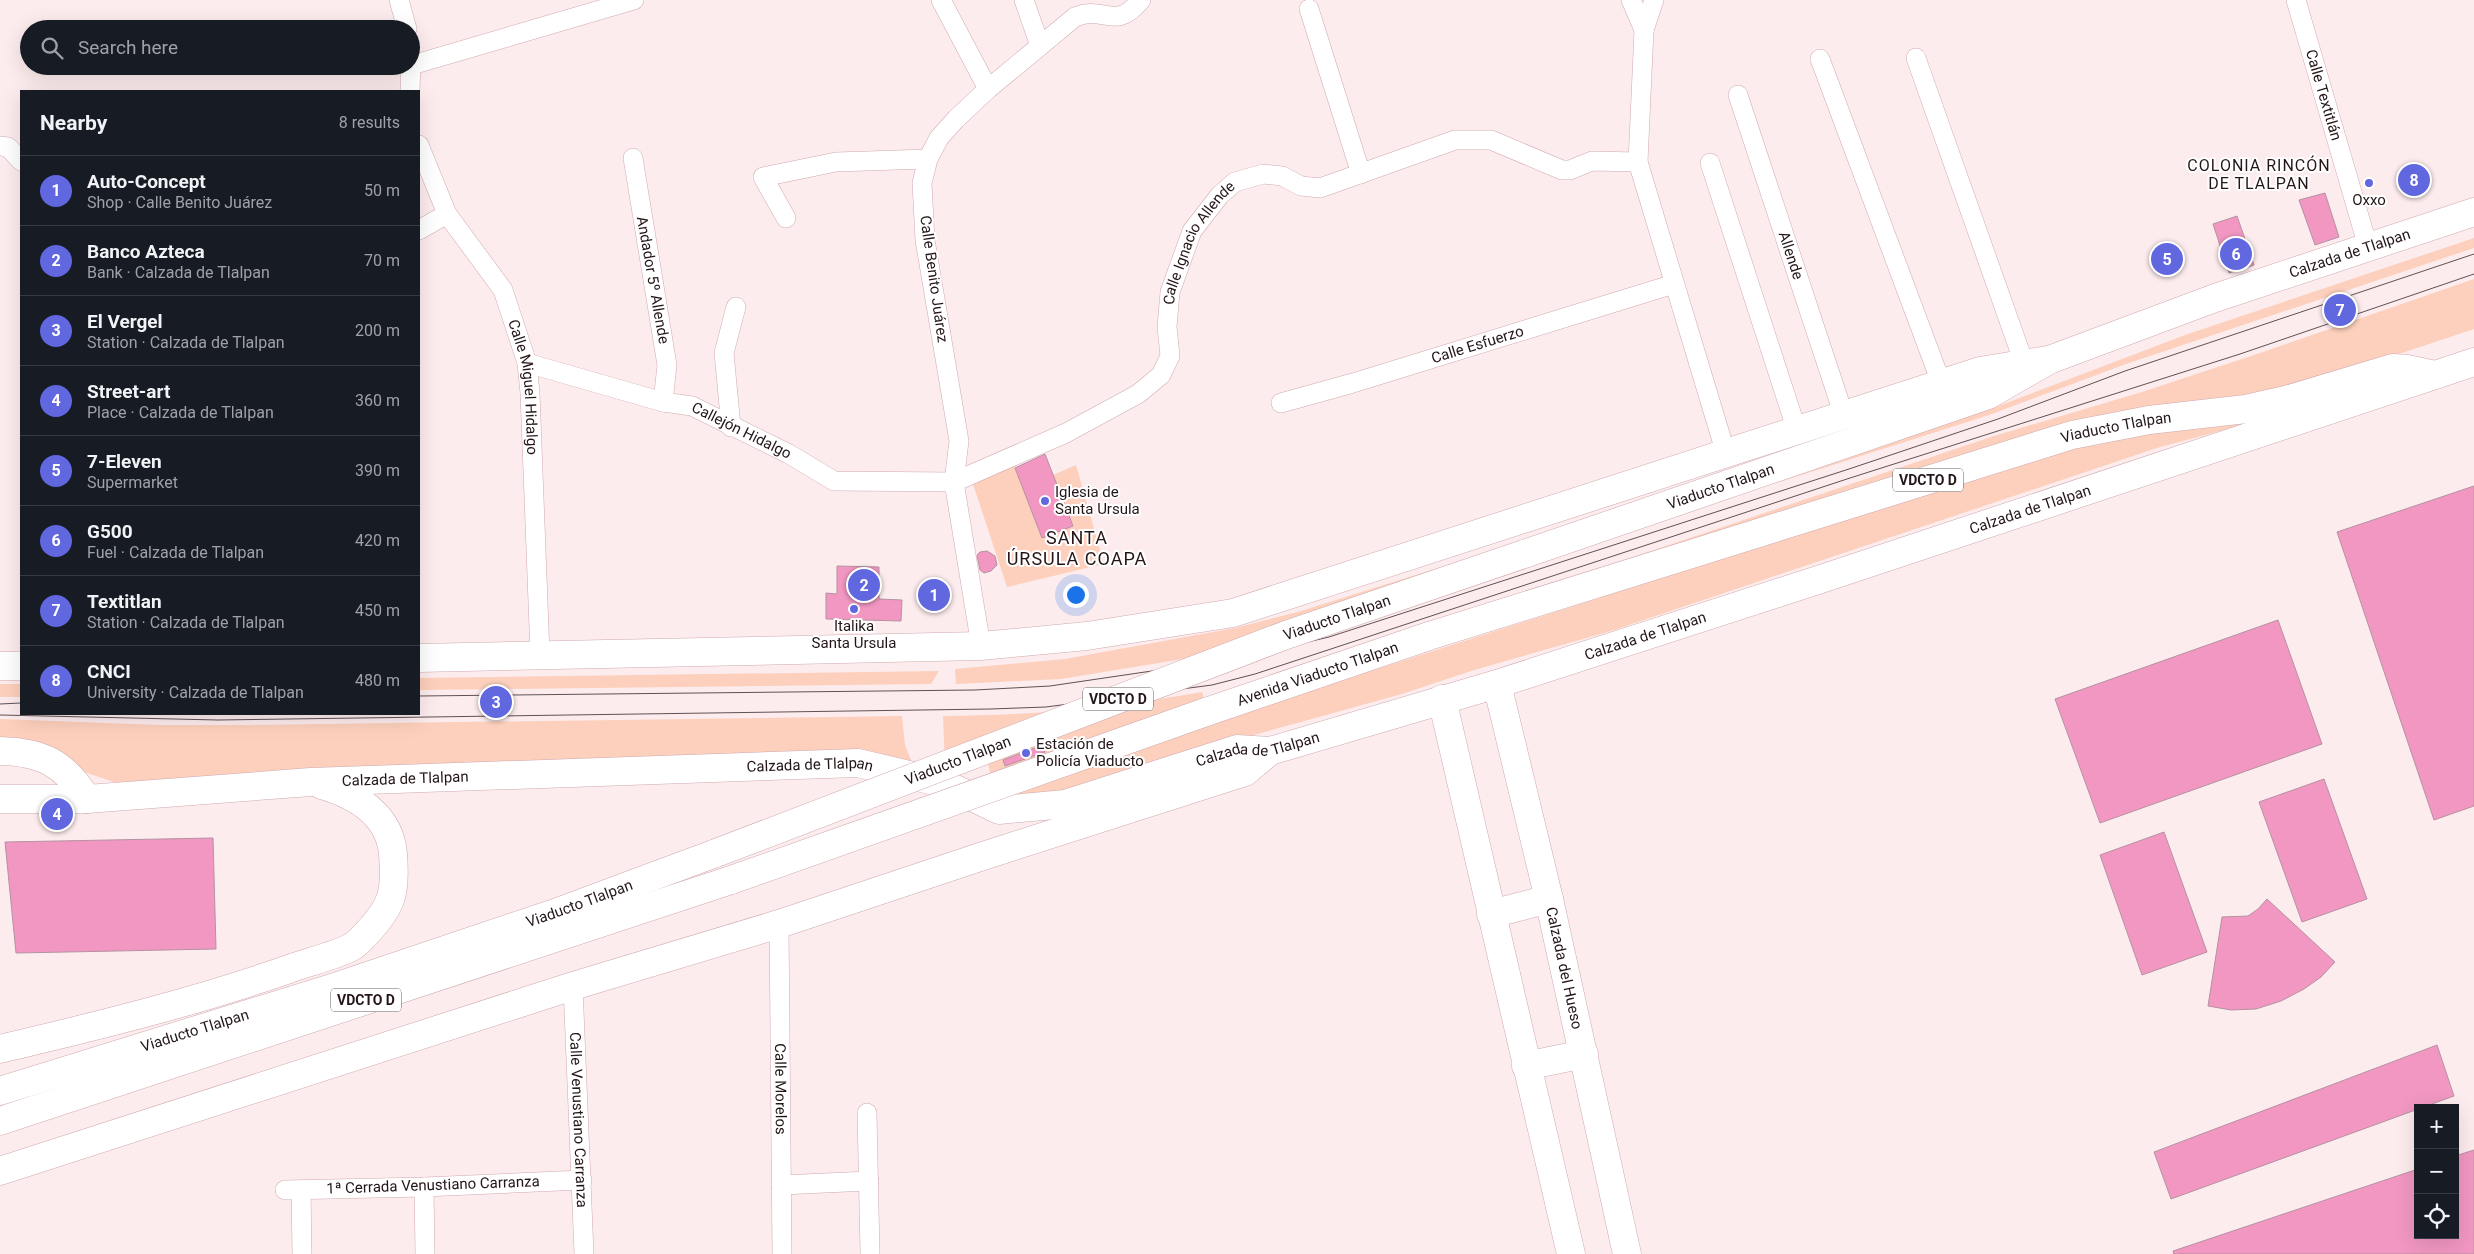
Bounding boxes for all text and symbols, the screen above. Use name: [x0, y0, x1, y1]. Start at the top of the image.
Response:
search box: [20, 20, 420, 75]
icon: search: [38, 34, 66, 62]
text: Search here: [78, 36, 178, 59]
street label: Calle Textitlán: [2302, 47, 2345, 143]
text: Nearby: [40, 111, 107, 135]
text: 8 results: [339, 113, 400, 132]
district label: COLONIA RINCÓN DE TLALPAN: [2187, 155, 2331, 193]
pin: 8: [2398, 161, 2430, 199]
text: Auto-Concept: [87, 170, 206, 193]
street label: Calle Ignacio Allende: [1160, 177, 1238, 305]
marker: Oxxo: [2363, 177, 2375, 189]
text: 1: [51, 181, 61, 200]
text: 50 m: [364, 181, 400, 200]
place label: Oxxo: [2352, 191, 2386, 209]
text: Shop · Calle Benito Juárez: [87, 193, 272, 212]
street label: Calle Benito Juárez: [916, 214, 952, 344]
street label: Andador 5º Allende: [633, 215, 673, 345]
street label: Calzada de Tlalpan: [2287, 225, 2413, 282]
street label: Allende: [1775, 229, 1807, 282]
pin: 6: [2220, 235, 2252, 273]
text: Banco Azteca: [87, 240, 205, 263]
pin: 5: [2151, 240, 2183, 278]
text: 2: [51, 251, 61, 270]
text: 70 m: [364, 251, 400, 270]
text: Bank · Calzada de Tlalpan: [87, 263, 270, 282]
pin: 7: [2324, 291, 2356, 329]
text: El Vergel: [87, 310, 163, 333]
street label: Calle Miguel Hidalgo: [504, 317, 541, 455]
text: 3: [51, 321, 61, 340]
text: 200 m: [355, 321, 400, 340]
street label: Calle Esfuerzo: [1429, 322, 1526, 367]
text: Station · Calzada de Tlalpan: [87, 333, 285, 352]
text: Street-art: [87, 380, 170, 403]
text: 4: [51, 391, 61, 410]
text: 360 m: [355, 391, 400, 410]
street label: Callejón Hidalgo: [689, 398, 794, 463]
text: Place · Calzada de Tlalpan: [87, 403, 274, 422]
street label: Viaducto Tlalpan: [2058, 409, 2172, 447]
text: 7-Eleven: [87, 450, 162, 473]
street label: Viaducto Tlalpan: [1665, 460, 1777, 513]
text: 5: [51, 461, 61, 480]
text: 390 m: [355, 461, 400, 480]
road number: VDCTO D: [1893, 468, 1963, 492]
text: Supermarket: [87, 473, 178, 492]
street label: Calzada de Tlalpan: [1967, 481, 2093, 538]
place label: Iglesia de Santa Ursula: [1055, 483, 1140, 518]
marker: Iglesia de Santa Ursula: [1039, 495, 1051, 507]
text: G500: [87, 520, 133, 543]
district label: SANTA ÚRSULA COAPA: [1007, 527, 1147, 569]
text: 6: [51, 531, 61, 550]
text: 420 m: [355, 531, 400, 550]
text: Fuel · Calzada de Tlalpan: [87, 543, 264, 562]
pin: 2: [848, 566, 880, 604]
pin: 1: [918, 576, 950, 614]
your location: [1063, 582, 1089, 608]
text: Textitlan: [87, 590, 162, 613]
street label: Viaducto Tlalpan: [1281, 591, 1393, 644]
text: 7: [51, 601, 61, 620]
text: 450 m: [355, 601, 400, 620]
marker: Italika Santa Ursula: [848, 603, 860, 615]
street label: Calzada de Tlalpan: [1582, 608, 1708, 664]
text: Station · Calzada de Tlalpan: [87, 613, 285, 632]
place label: Italika Santa Ursula: [812, 617, 896, 652]
street label: Avenida Viaducto Tlalpan: [1235, 638, 1401, 710]
text: CNCI: [87, 660, 131, 683]
text: 8: [51, 671, 61, 690]
text: 480 m: [355, 671, 400, 690]
text: University · Calzada de Tlalpan: [87, 683, 304, 702]
pin: 3: [480, 683, 512, 721]
road number: VDCTO D: [1083, 688, 1153, 711]
street label: Calzada de Tlalpan: [1194, 728, 1321, 771]
street label: Viaducto Tlalpan: [902, 732, 1013, 789]
place label: Estación de Policía Viaducto: [1036, 735, 1144, 770]
marker: Estación de Policía Viaducto: [1020, 747, 1032, 759]
street label: Calzada de Tlalpan: [746, 754, 875, 776]
street label: Calzada de Tlalpan: [342, 768, 469, 790]
pin: 4: [41, 795, 73, 833]
street label: Viaducto Tlalpan: [524, 876, 635, 931]
street label: Calzada del Hueso: [1542, 905, 1586, 1031]
road number: VDCTO D: [331, 988, 401, 1012]
street label: Viaducto Tlalpan: [139, 1005, 251, 1056]
street label: Calle Venustiano Carranza: [566, 1032, 591, 1208]
street label: Calle Morelos: [771, 1043, 790, 1135]
map controls: [2414, 1104, 2459, 1239]
button: +: [2414, 1104, 2459, 1149]
button: −: [2414, 1149, 2459, 1194]
street label: 1ª Cerrada Venustiano Carranza: [326, 1172, 540, 1198]
button: locate: [2414, 1194, 2459, 1239]

